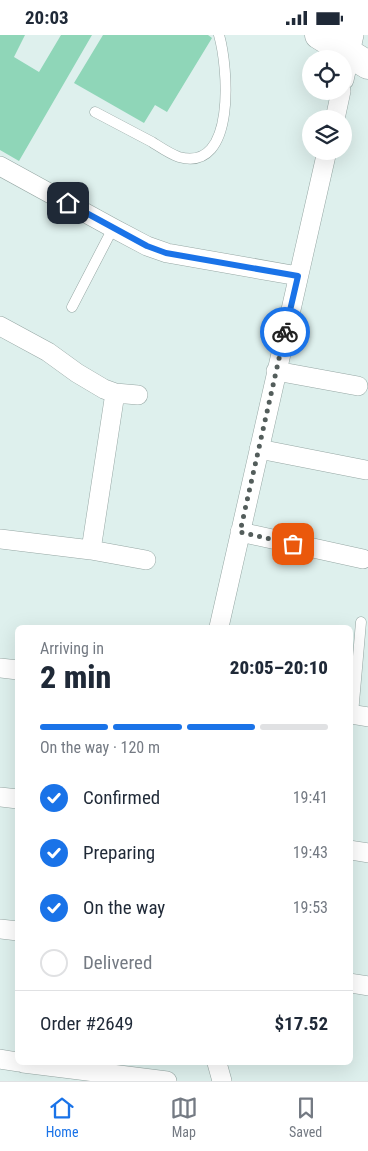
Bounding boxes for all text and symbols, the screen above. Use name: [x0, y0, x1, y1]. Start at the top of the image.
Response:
text: 20:03: [25, 6, 69, 29]
map controls: [302, 50, 352, 160]
button: locate: [302, 50, 352, 100]
button: layers: [302, 110, 352, 160]
pin: [47, 182, 89, 224]
icon: home: [54, 189, 82, 217]
courier: [260, 307, 310, 357]
icon: bike: [271, 318, 299, 346]
pin: [272, 523, 314, 565]
icon: bag: [279, 530, 307, 558]
text: Arriving in: [40, 639, 104, 658]
text: 20:05–20:10: [230, 656, 328, 679]
text: 2 min: [40, 658, 111, 696]
text: On the way · 120 m: [40, 738, 160, 757]
icon: check: [40, 784, 68, 812]
text: Confirmed: [83, 786, 160, 809]
text: 19:41: [293, 788, 328, 807]
icon: check: [40, 839, 68, 867]
text: Preparing: [83, 841, 155, 864]
text: 19:43: [293, 843, 328, 862]
icon: check: [40, 894, 68, 922]
text: On the way: [83, 896, 165, 919]
text: 19:53: [293, 898, 328, 917]
text: Delivered: [83, 951, 152, 974]
text: Order #2649: [40, 1012, 133, 1035]
text: $17.52: [274, 1012, 328, 1035]
tab: Home: [46, 1094, 78, 1140]
tab: Map: [170, 1094, 198, 1140]
tab: Saved: [289, 1094, 322, 1140]

